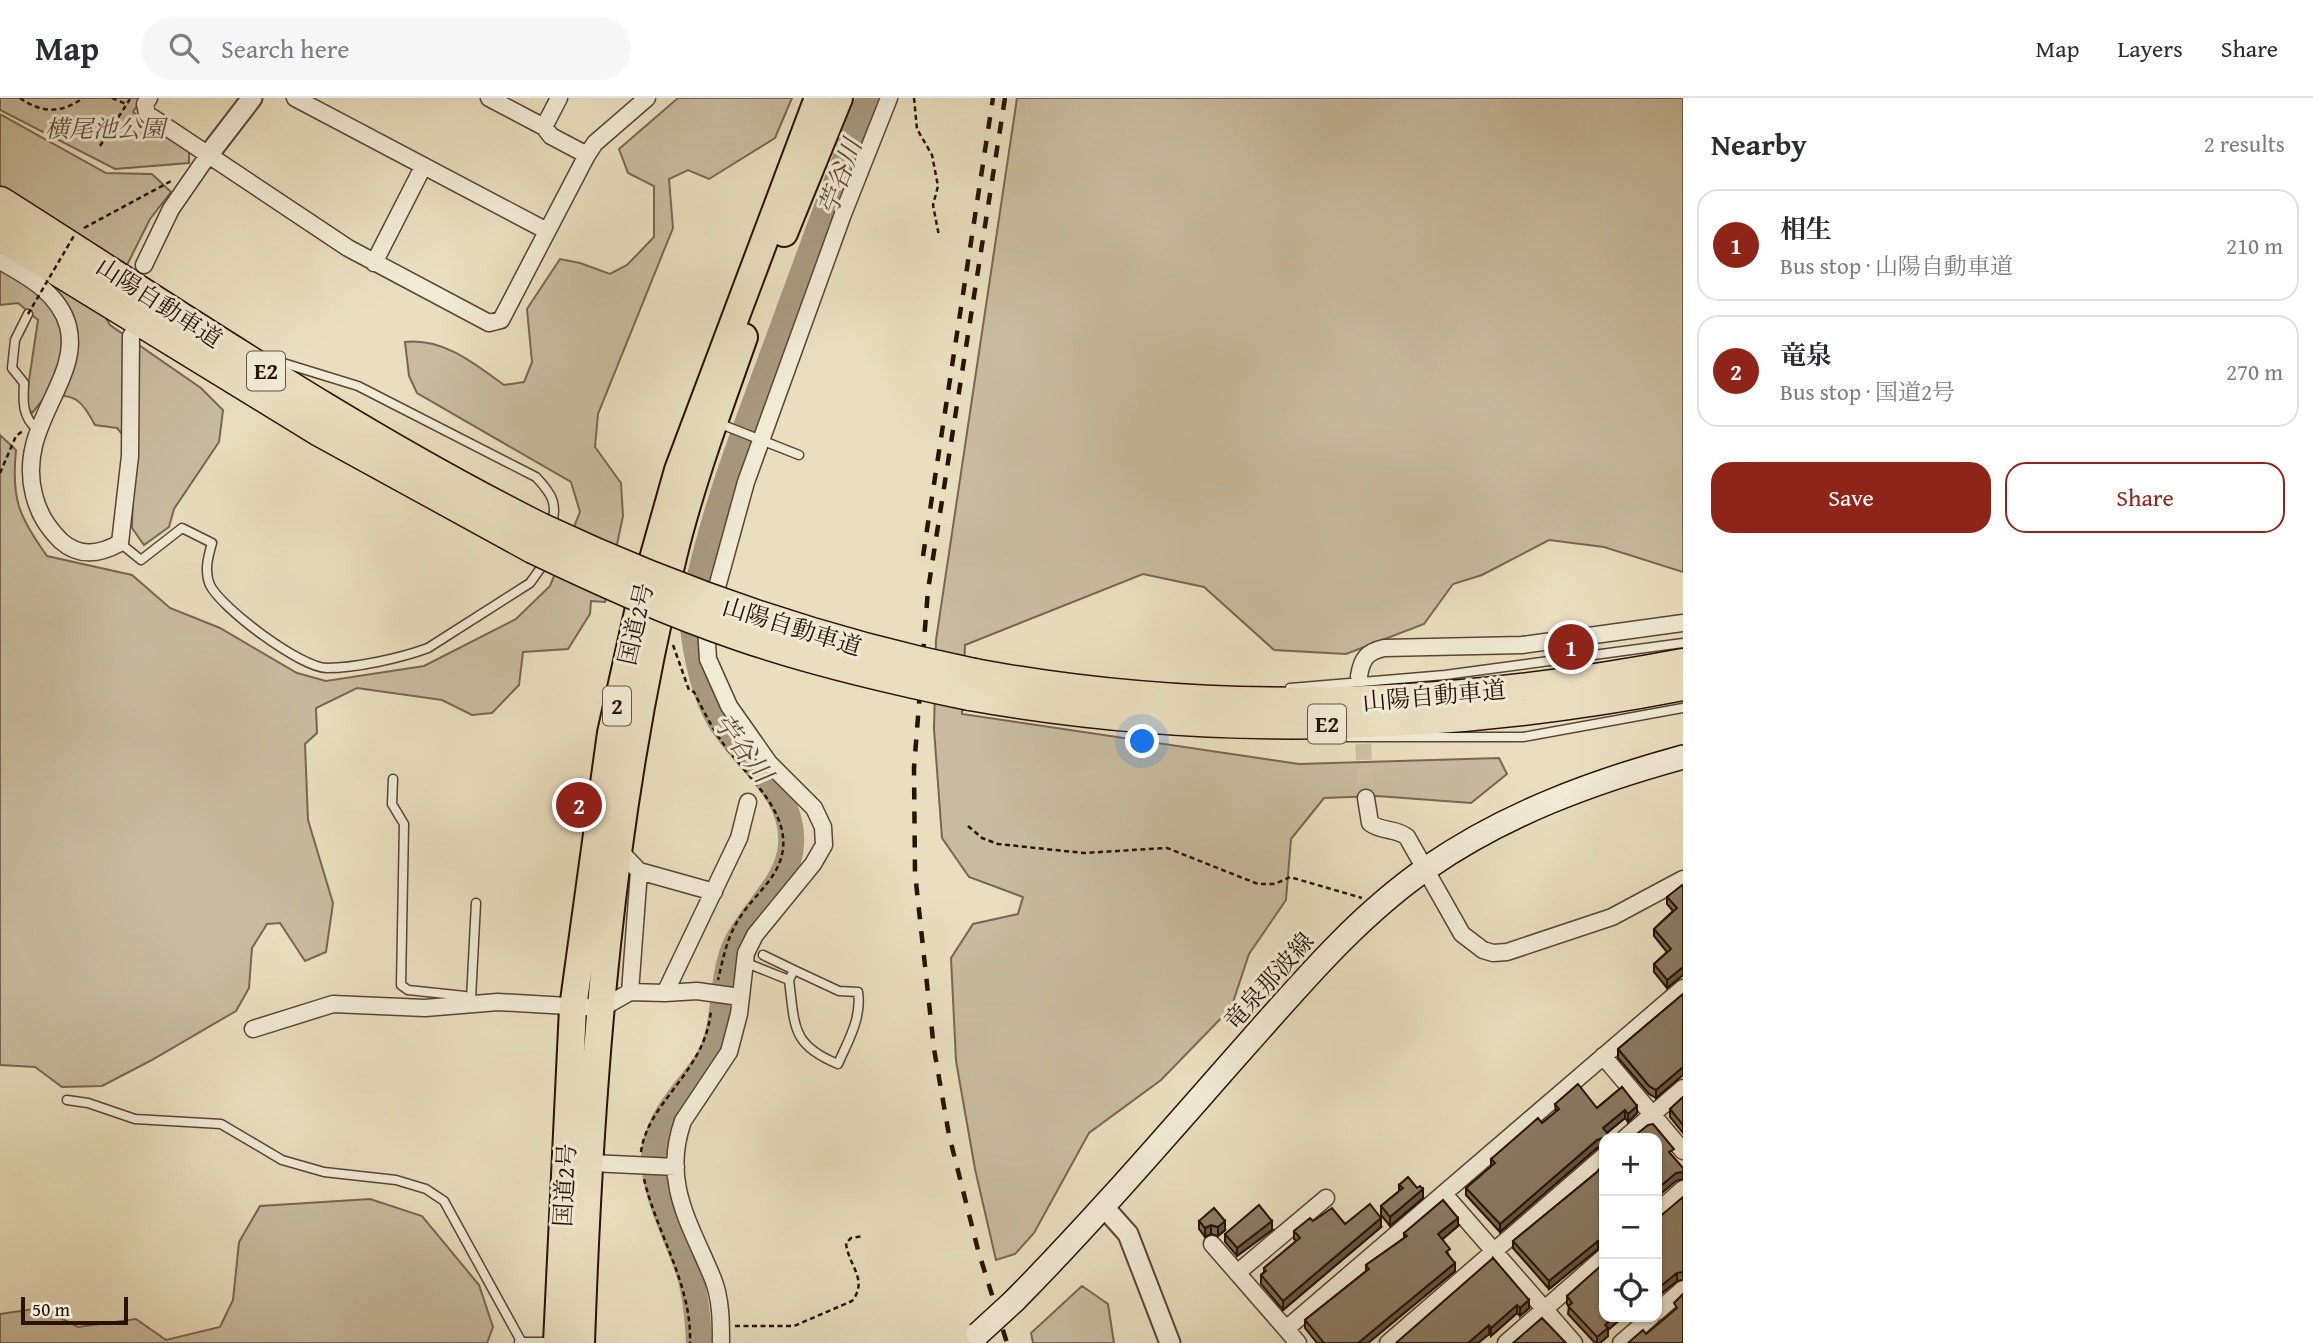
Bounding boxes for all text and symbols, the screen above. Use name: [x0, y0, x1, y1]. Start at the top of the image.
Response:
search box: [141, 17, 631, 80]
text: Map: [35, 24, 99, 72]
icon: search: [165, 29, 203, 67]
text: Search here: [221, 29, 349, 68]
text: Map: [2036, 31, 2079, 66]
text: Layers: [2117, 31, 2183, 66]
text: Share: [2221, 31, 2278, 66]
park label: 横尾池公園: [45, 111, 169, 146]
text: Nearby: [1711, 122, 1807, 166]
text: 2 results: [2204, 127, 2285, 160]
water label: 苧谷川: [808, 131, 872, 220]
text: 相生: [1780, 209, 1832, 248]
text: 1: [1730, 229, 1742, 262]
text: 210 m: [2226, 229, 2283, 262]
street label: 山陽自動車道: [89, 249, 229, 356]
text: Bus stop · 山陽自動車道: [1780, 249, 2013, 282]
text: 竜泉: [1780, 335, 1832, 374]
road number: E2: [247, 352, 285, 390]
text: 2: [1730, 355, 1742, 388]
text: 270 m: [2226, 355, 2283, 388]
text: Bus stop · 国道2号: [1780, 375, 1955, 408]
button: Save: [1711, 462, 1991, 533]
button: Share: [2005, 462, 2285, 533]
street label: 国道2号: [609, 579, 662, 669]
street label: 山陽自動車道: [718, 589, 866, 664]
pin: 1: [1548, 621, 1594, 673]
street label: 山陽自動車道: [1361, 672, 1507, 719]
road number: 2: [603, 686, 631, 726]
road number: E2: [1308, 704, 1346, 744]
water label: 苧谷川: [704, 705, 784, 793]
your location: [1125, 724, 1159, 758]
pin: 2: [556, 779, 602, 831]
street label: 竜泉那波線: [1215, 924, 1322, 1037]
map controls: [1599, 1133, 1662, 1322]
button: +: [1599, 1133, 1662, 1196]
street label: 国道2号: [545, 1142, 584, 1228]
button: −: [1599, 1196, 1662, 1259]
button: locate: [1599, 1259, 1662, 1322]
scale bar: [21, 1294, 128, 1326]
text: 50 m: [32, 1295, 70, 1323]

